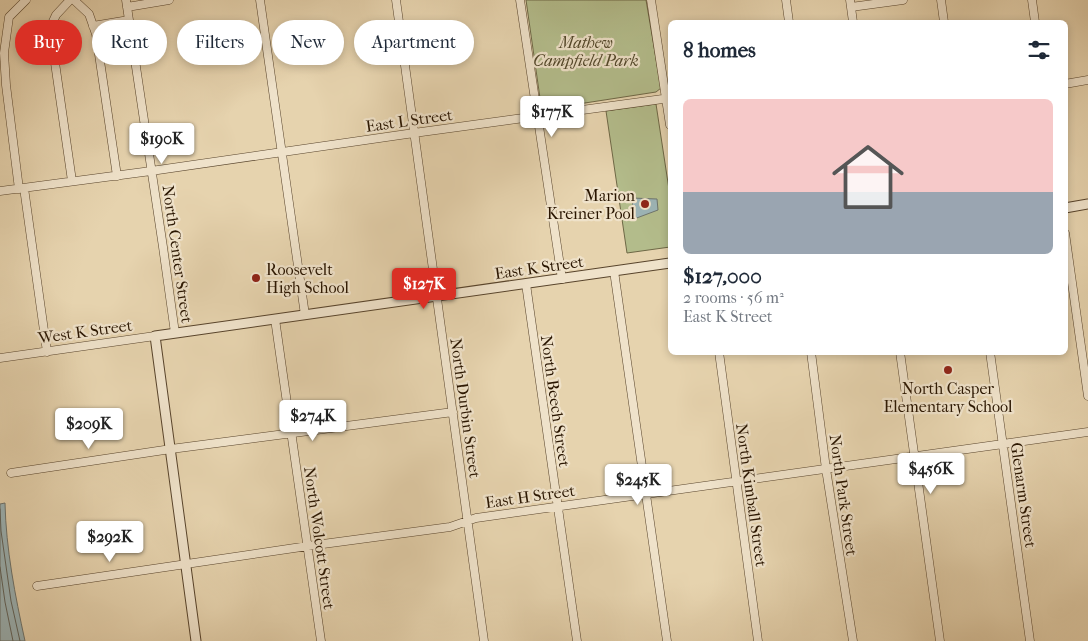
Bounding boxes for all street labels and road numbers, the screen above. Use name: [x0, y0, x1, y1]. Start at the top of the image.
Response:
street label: East L Street: [364, 105, 454, 136]
street label: North Center Street: [158, 184, 197, 324]
street label: East K Street: [493, 252, 585, 283]
street label: West K Street: [36, 315, 134, 348]
street label: North Beech Street: [537, 334, 574, 468]
street label: North Durbin Street: [446, 337, 485, 479]
street label: North Kimball Street: [732, 422, 771, 568]
street label: North Park Street: [826, 433, 861, 557]
street label: Glenarm Street: [1007, 441, 1040, 549]
street label: North Wolcott Street: [300, 465, 339, 611]
street label: East H Street: [484, 481, 576, 512]

